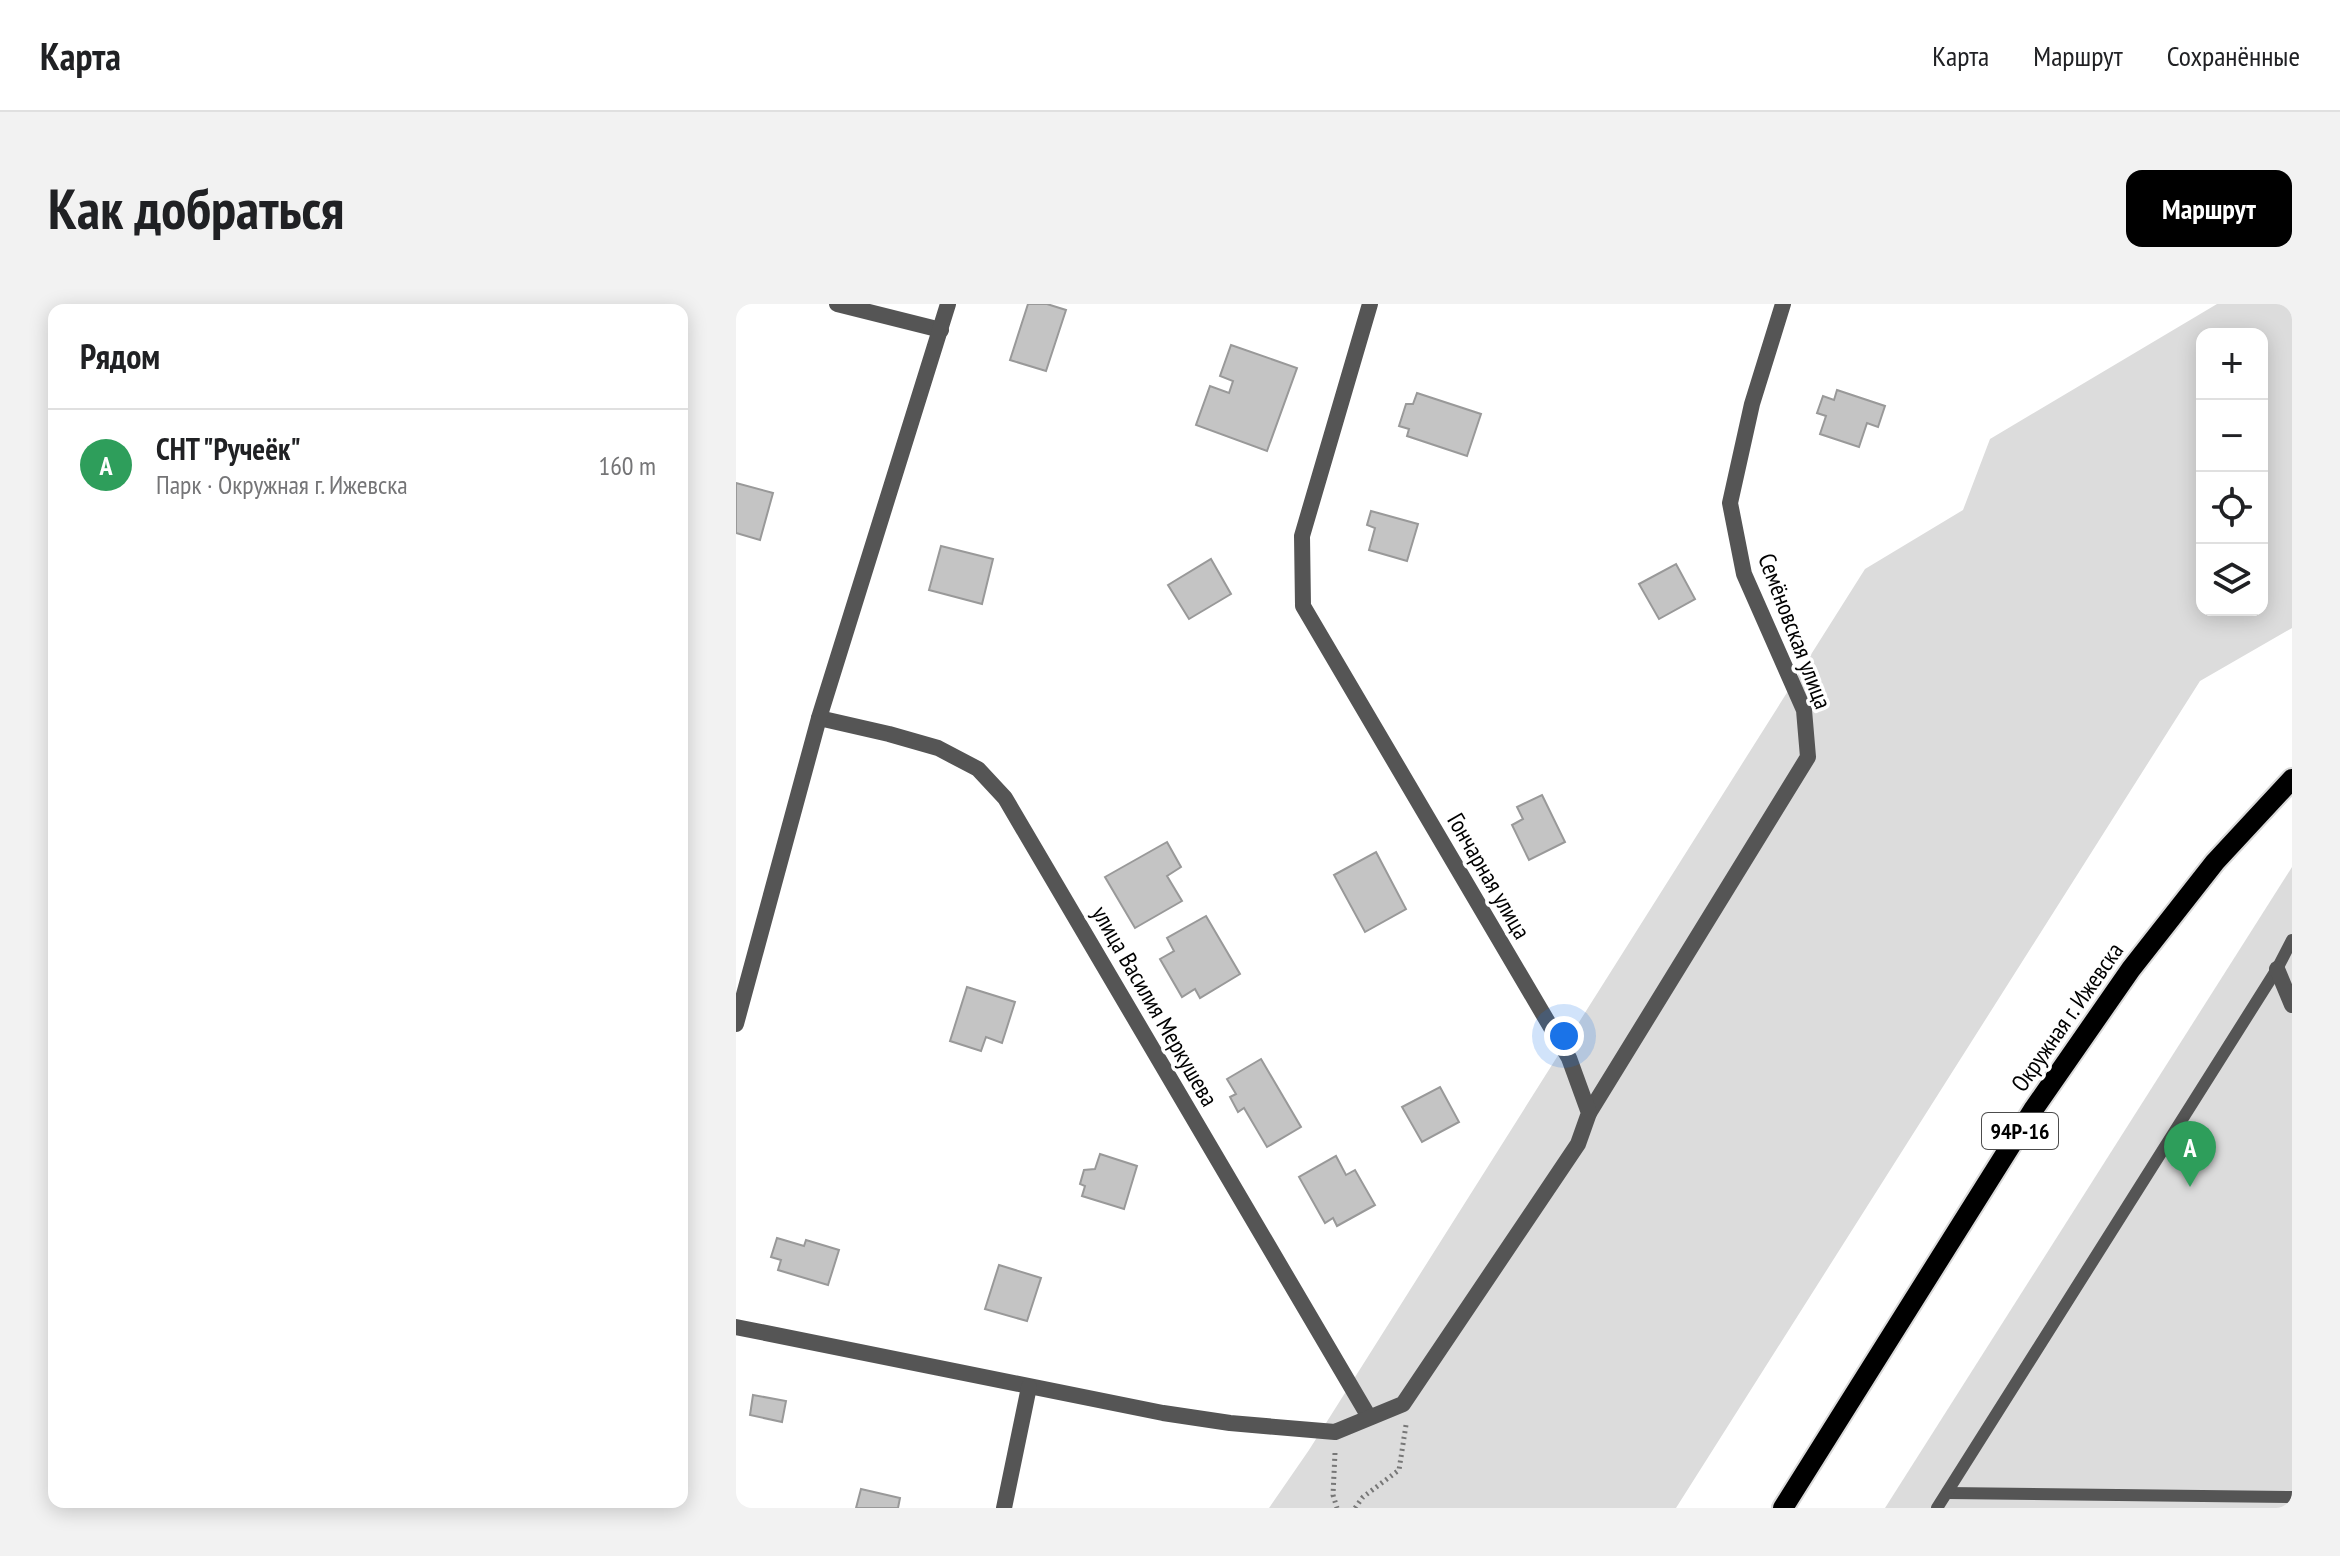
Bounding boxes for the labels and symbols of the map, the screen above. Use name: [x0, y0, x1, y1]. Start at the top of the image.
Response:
street label: Семёновская улица: [1751, 549, 1839, 713]
street label: Гончарная улица: [1441, 808, 1537, 944]
street label: улица Василия Меркушева: [1085, 900, 1225, 1112]
street label: Окружная г. Ижевска: [2004, 936, 2130, 1098]
your location: [1544, 1016, 1584, 1056]
road number: 94Р-16: [1982, 1113, 2058, 1149]
pin: A: [2164, 1121, 2216, 1187]

